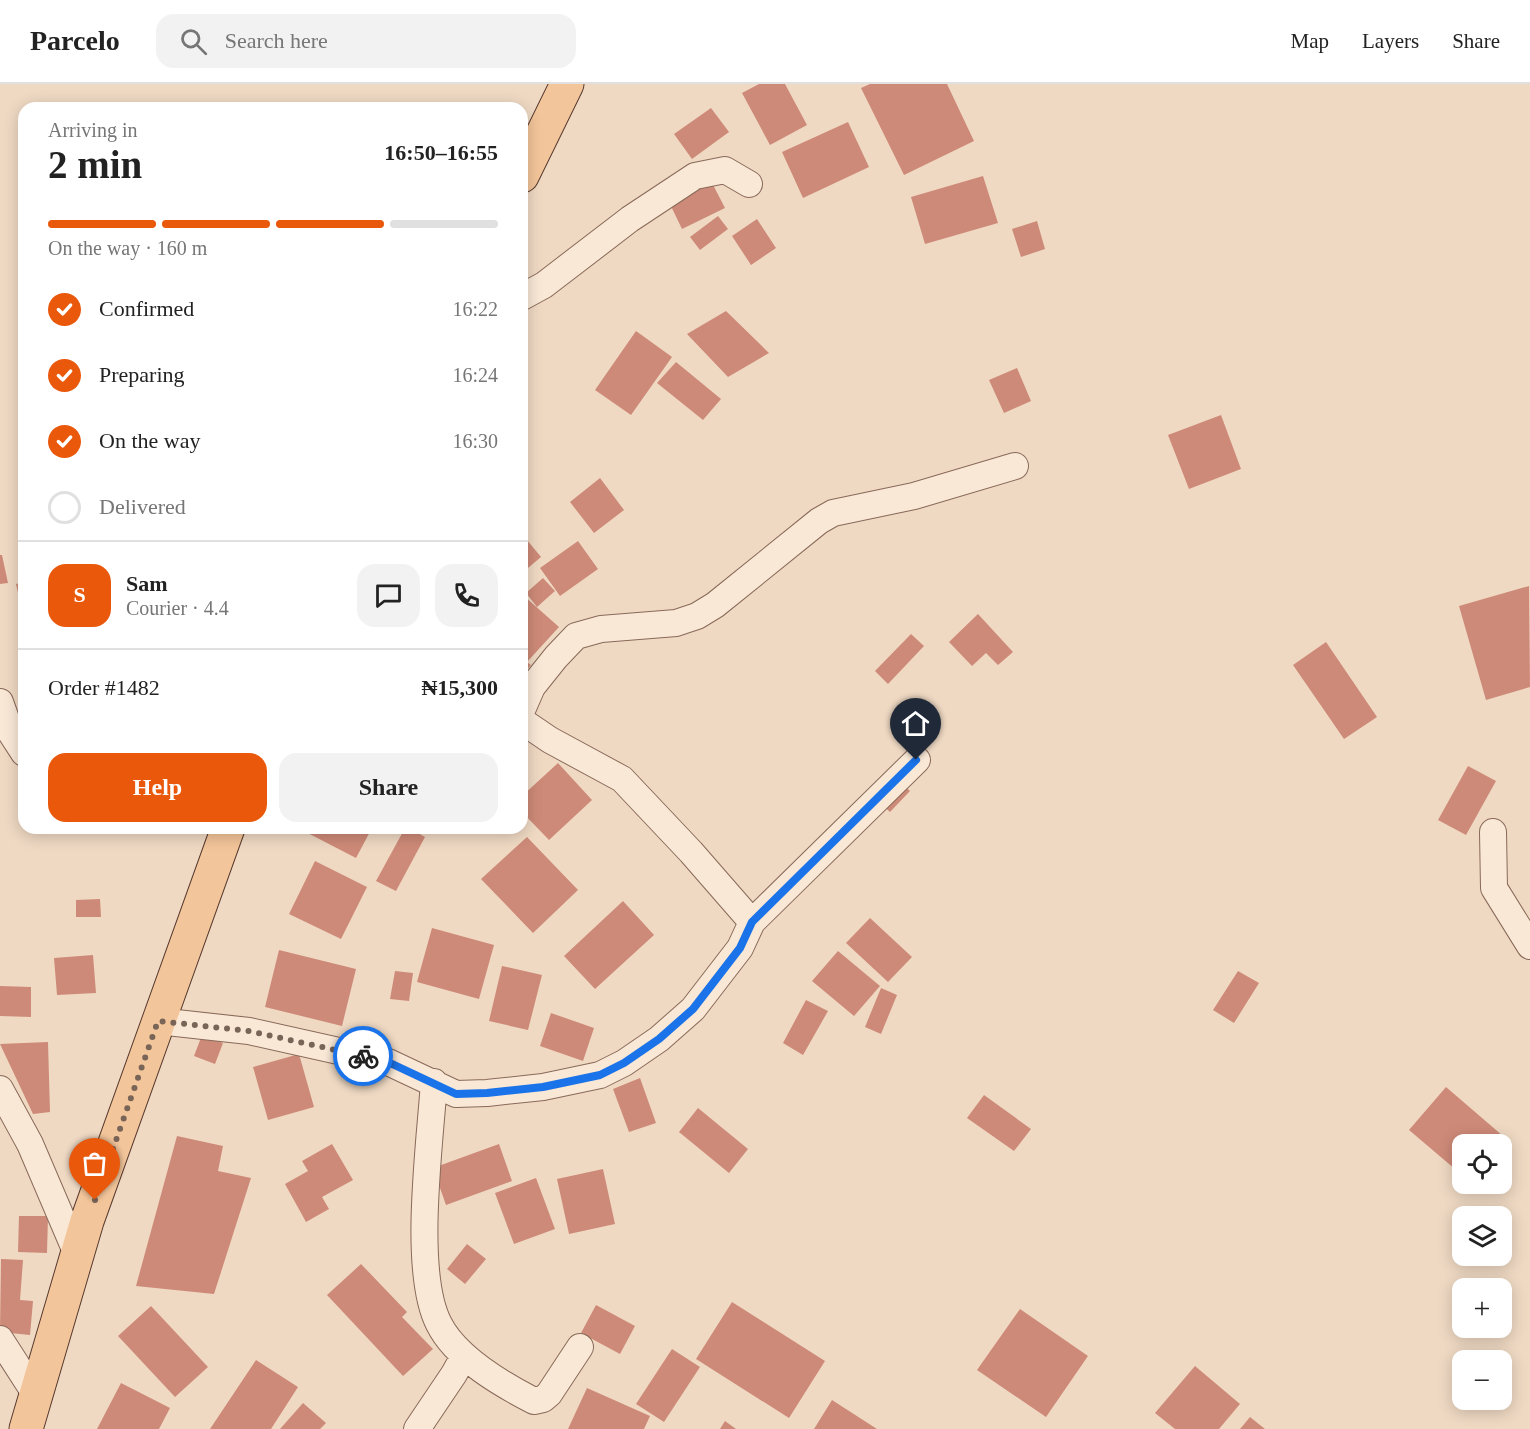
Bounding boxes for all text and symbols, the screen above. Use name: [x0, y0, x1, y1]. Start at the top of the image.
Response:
search box: [156, 14, 576, 68]
text: Parcelo: [30, 25, 120, 56]
icon: search: [177, 25, 210, 58]
text: Search here: [225, 28, 328, 53]
text: Map: [1291, 29, 1329, 53]
text: Layers: [1362, 29, 1419, 53]
text: Share: [1452, 29, 1500, 53]
text: Arriving in: [48, 119, 137, 141]
text: 16:50–16:55: [384, 140, 498, 165]
text: 2 min: [48, 143, 142, 186]
text: On the way · 160 m: [48, 237, 207, 259]
icon: check: [48, 293, 81, 326]
text: Confirmed: [99, 296, 194, 321]
text: 16:22: [452, 298, 498, 320]
icon: check: [48, 359, 81, 392]
text: Preparing: [99, 362, 185, 387]
text: 16:24: [452, 364, 498, 386]
icon: check: [48, 425, 81, 458]
text: On the way: [99, 428, 200, 453]
text: 16:30: [452, 430, 498, 452]
text: Delivered: [99, 494, 186, 519]
button: chat: [357, 564, 420, 627]
button: phone: [435, 564, 498, 627]
text: Sam: [126, 571, 168, 596]
text: S: [73, 582, 86, 607]
text: Courier · 4.4: [126, 597, 229, 619]
text: Order #1482: [48, 675, 160, 700]
text: ₦15,300: [422, 675, 498, 700]
pin: [890, 698, 941, 760]
icon: home: [899, 707, 932, 740]
button: Help: [48, 753, 267, 822]
button: Share: [279, 753, 498, 822]
courier: [333, 1026, 393, 1086]
icon: bike: [347, 1040, 380, 1073]
map controls: [1452, 1134, 1512, 1410]
button: locate: [1452, 1134, 1512, 1194]
pin: [69, 1138, 120, 1200]
icon: bag: [78, 1147, 111, 1180]
button: layers: [1452, 1206, 1512, 1266]
button: +: [1452, 1278, 1512, 1338]
button: −: [1452, 1350, 1512, 1410]

